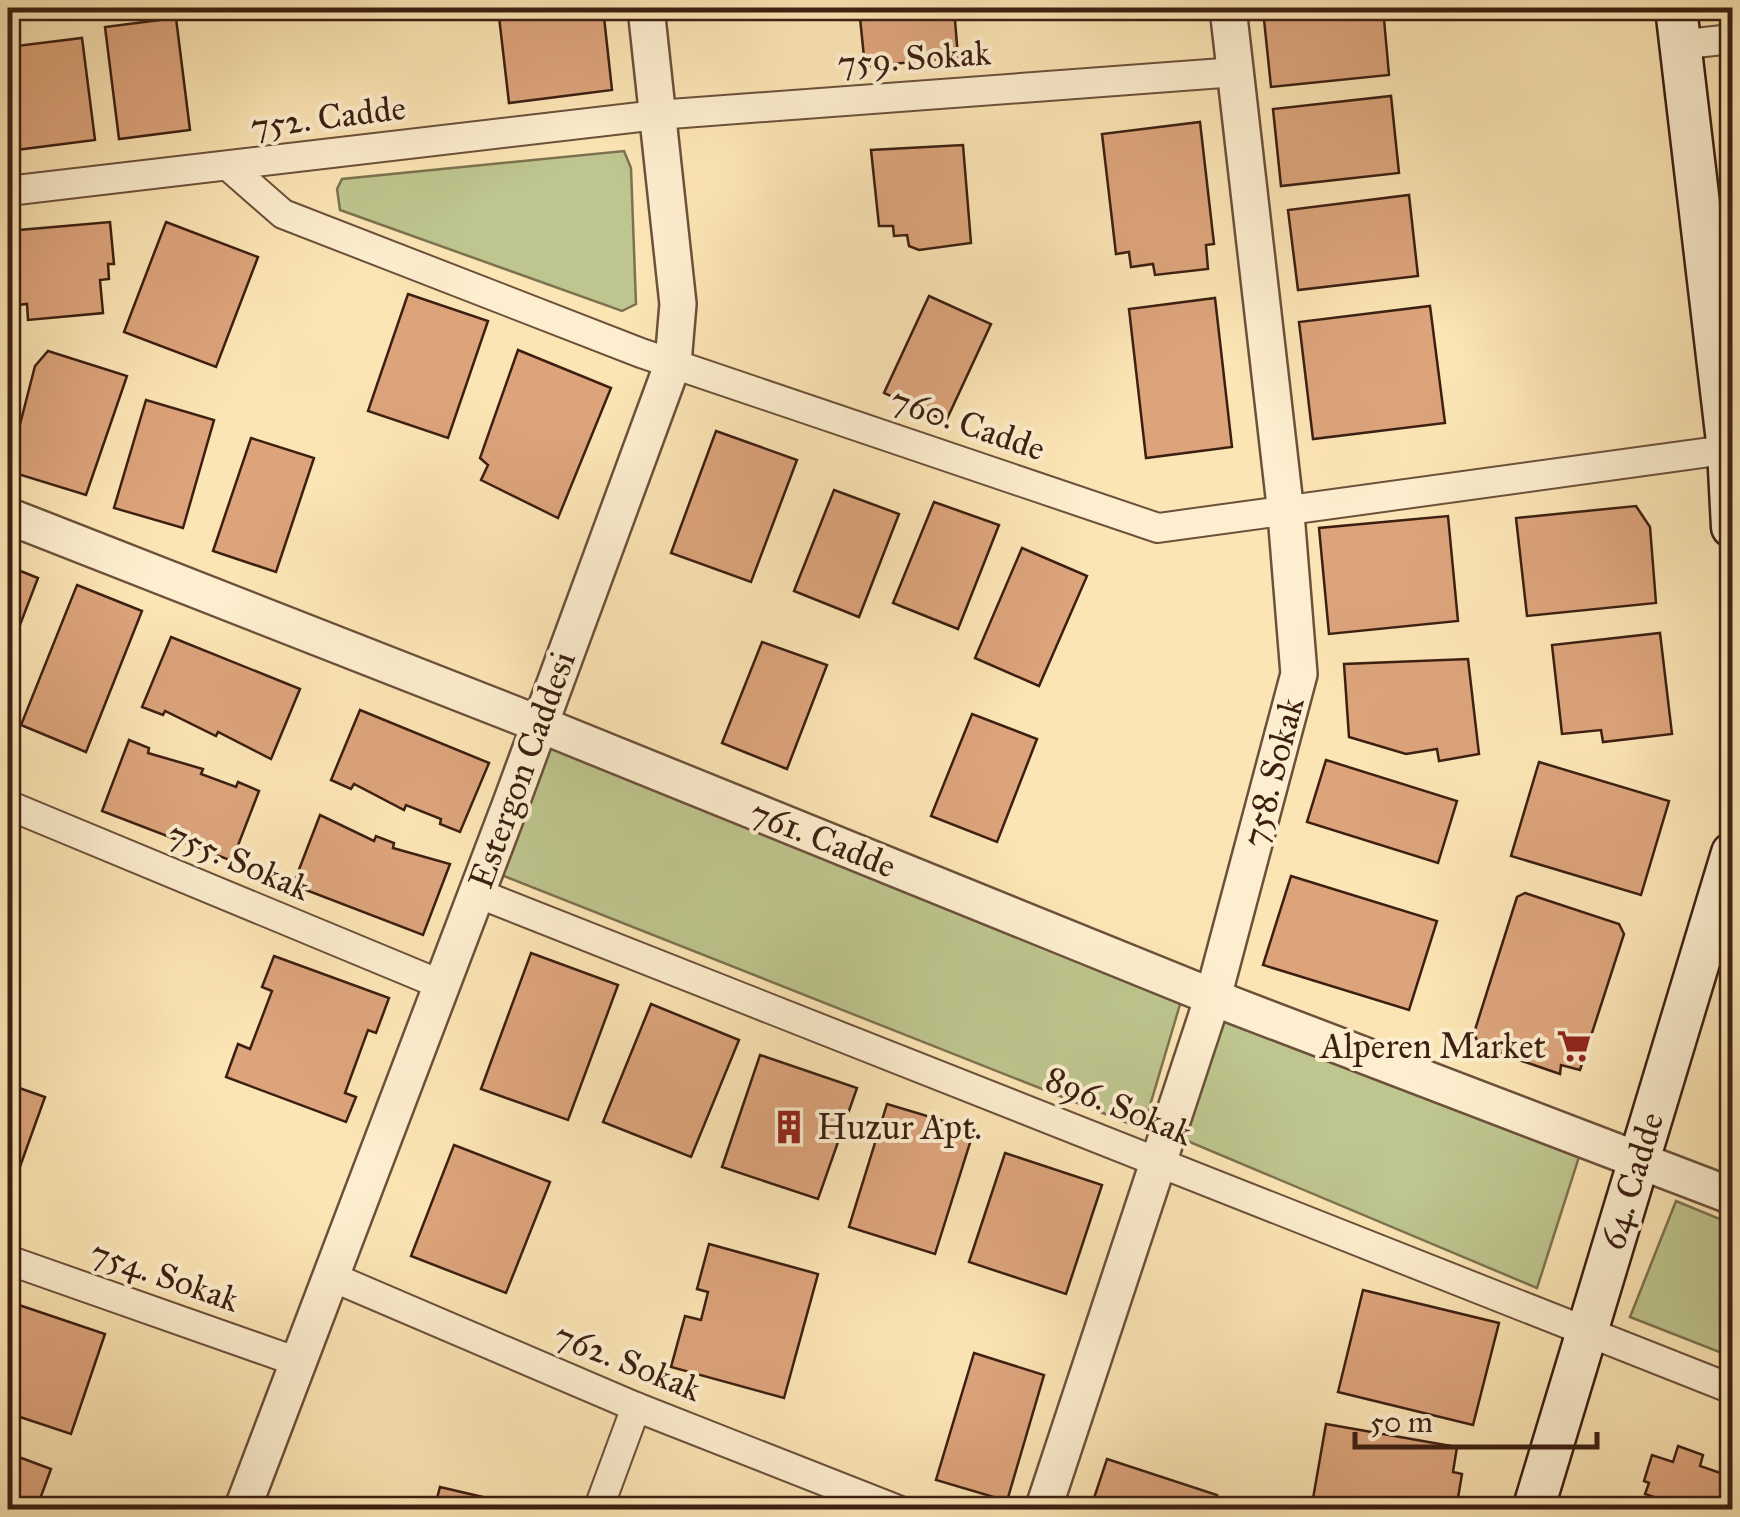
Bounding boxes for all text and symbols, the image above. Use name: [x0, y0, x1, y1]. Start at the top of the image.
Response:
street label: 759. Sokak: [836, 31, 993, 85]
street label: 752. Cadde: [248, 86, 408, 148]
street label: 760. Cadde: [885, 378, 1051, 470]
street label: Estergon Caddesi: [459, 645, 585, 895]
street label: 758. Sokak: [1232, 692, 1314, 852]
street label: 761. Cadde: [744, 790, 902, 888]
street label: 755. Sokak: [161, 812, 317, 910]
place label: Alperen Market: [1318, 1025, 1546, 1068]
supermarket icon: Alperen Market: [1555, 1027, 1593, 1065]
street label: 896. Sokak: [1039, 1057, 1200, 1155]
place label: Huzur Apt.: [817, 1106, 982, 1149]
street label: 64. Cadde: [1591, 1107, 1673, 1255]
building icon: Huzur Apt.: [770, 1108, 808, 1146]
street label: 754. Sokak: [85, 1231, 246, 1322]
street label: 762. Sokak: [548, 1313, 708, 1411]
scale bar: [1355, 1387, 1598, 1449]
text: 50 m: [1370, 1404, 1433, 1440]

